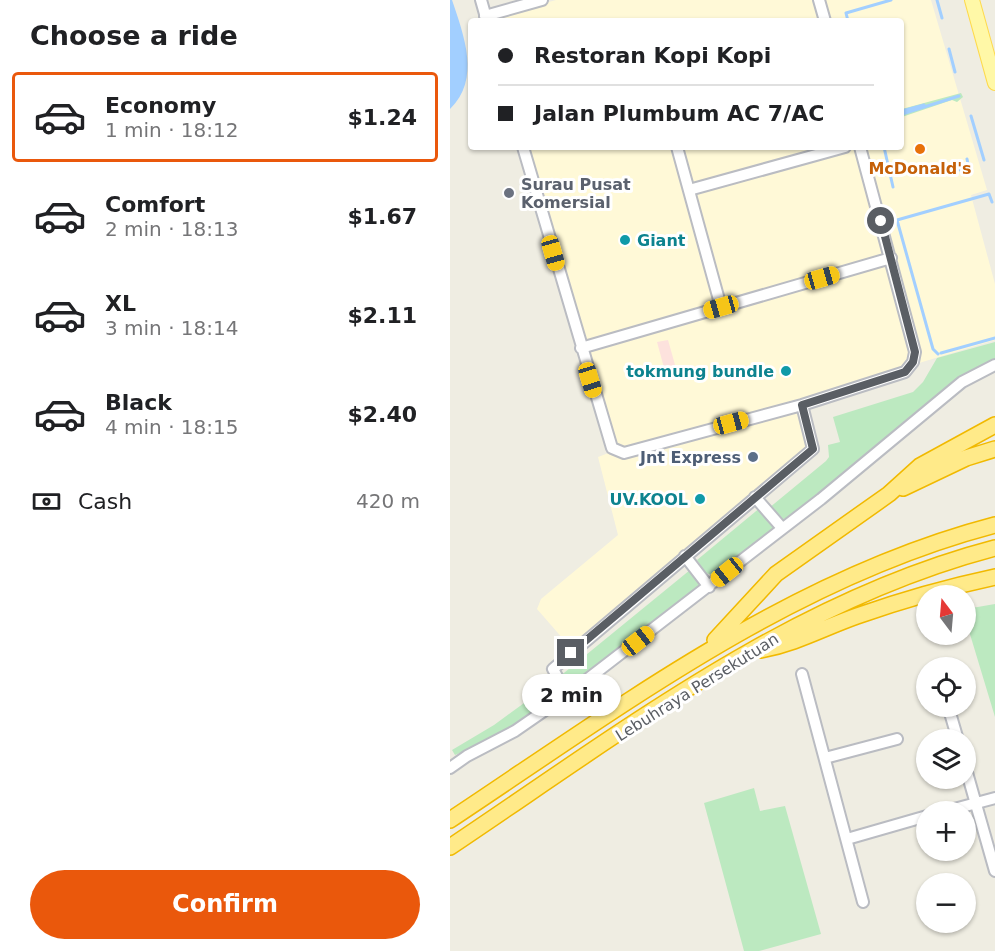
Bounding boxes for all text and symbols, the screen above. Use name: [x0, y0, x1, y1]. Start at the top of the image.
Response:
text: Choose a ride: [30, 20, 238, 51]
text: Restoran Kopi Kopi: [534, 43, 771, 68]
icon: car: [33, 90, 87, 144]
text: Economy: [105, 93, 216, 118]
text: Jalan Plumbum AC 7/AC: [534, 101, 824, 126]
text: $1.24: [347, 105, 417, 130]
text: 1 min · 18:12: [105, 118, 239, 142]
marker: McDonald's: [913, 142, 927, 156]
place label: McDonald's: [868, 159, 972, 178]
place label: Surau Pusat Komersial: [521, 175, 631, 212]
marker: Surau Pusat Komersial: [502, 186, 516, 200]
icon: car: [33, 189, 87, 243]
text: Comfort: [105, 192, 205, 217]
text: $1.67: [347, 204, 417, 229]
route start: [867, 207, 894, 234]
text: 2 min · 18:13: [105, 217, 239, 241]
place label: Giant: [637, 231, 686, 250]
car: [539, 233, 567, 273]
marker: Giant: [618, 233, 632, 247]
car: [802, 264, 842, 292]
icon: car: [33, 288, 87, 342]
text: XL: [105, 291, 136, 316]
car: [701, 293, 741, 321]
text: $2.11: [347, 303, 417, 328]
text: 3 min · 18:14: [105, 316, 239, 340]
car: [576, 360, 604, 400]
place label: tokmung bundle: [626, 362, 774, 381]
marker: tokmung bundle: [779, 364, 793, 378]
icon: car: [33, 387, 87, 441]
text: Black: [105, 390, 172, 415]
text: $2.40: [347, 402, 417, 427]
car: [711, 410, 751, 436]
text: 4 min · 18:15: [105, 415, 239, 439]
place label: Jnt Express: [639, 448, 741, 467]
marker: Jnt Express: [746, 450, 760, 464]
icon: cash: [30, 485, 63, 518]
text: Cash: [78, 489, 132, 514]
text: 420 m: [356, 489, 420, 513]
place label: UV.KOOL: [610, 490, 688, 509]
marker: UV.KOOL: [693, 492, 707, 506]
car: [707, 554, 747, 590]
north arrow: [916, 585, 976, 645]
map controls: [916, 585, 976, 933]
car: [618, 623, 658, 659]
street label: Lebuhraya Persekutuan: [612, 629, 782, 745]
route end: [557, 639, 584, 666]
button: locate: [916, 657, 976, 717]
callout: 2 min: [522, 674, 620, 716]
text: 2 min: [540, 683, 603, 707]
button: layers: [916, 729, 976, 789]
button: +: [916, 801, 976, 861]
button: Confirm: [30, 870, 420, 939]
button: −: [916, 873, 976, 933]

